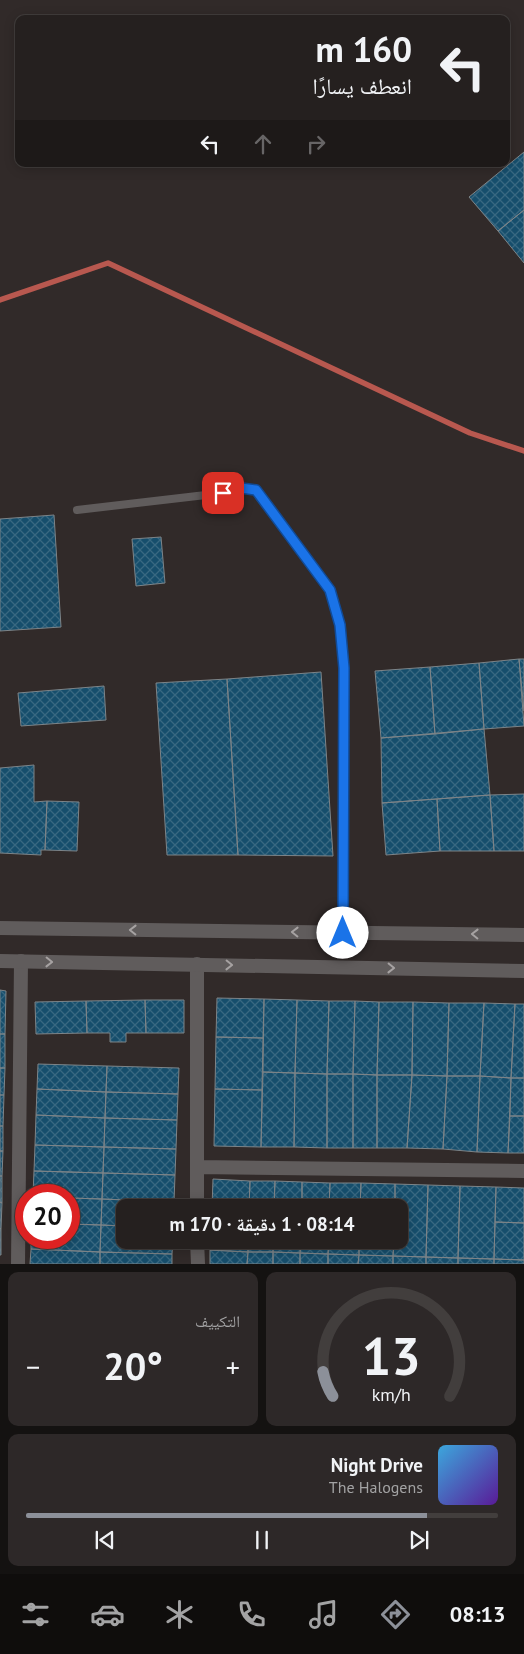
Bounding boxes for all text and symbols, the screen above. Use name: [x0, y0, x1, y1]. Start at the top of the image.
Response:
text: 160 m: [315, 26, 412, 72]
icon: left: [430, 35, 495, 100]
text: انعطف يسارًا: [312, 72, 412, 100]
icon: left: [196, 130, 224, 158]
icon: ahead: [249, 130, 277, 158]
icon: right: [302, 130, 330, 158]
pin: [202, 472, 244, 514]
icon: arrive: [209, 479, 237, 507]
position arrow: [316, 906, 368, 958]
one-way arrow: [129, 925, 136, 935]
one-way arrow: [291, 927, 299, 937]
one-way arrow: [471, 929, 479, 939]
one-way arrow: [45, 957, 53, 967]
one-way arrow: [225, 960, 233, 970]
one-way arrow: [388, 963, 395, 973]
speed limit sign: 20: [15, 1184, 80, 1249]
text: 08:14 · 1 دقيقة · 170 m: [170, 1212, 354, 1236]
text: التكييف: [195, 1311, 240, 1331]
text: 13: [362, 1322, 420, 1389]
text: 20°: [103, 1341, 163, 1390]
text: −: [26, 1348, 40, 1385]
text: +: [226, 1348, 240, 1385]
text: km/h: [371, 1383, 411, 1406]
text: Night Drive: [331, 1453, 423, 1477]
text: The Halogens: [329, 1477, 423, 1497]
icon: previous: [91, 1526, 119, 1554]
icon: pause: [248, 1526, 276, 1554]
icon: next: [405, 1526, 433, 1554]
icon: filters: [18, 1597, 53, 1632]
icon: car: [90, 1597, 125, 1632]
icon: climate: [162, 1597, 197, 1632]
icon: phone: [234, 1597, 269, 1632]
icon: music: [306, 1597, 341, 1632]
icon: directions: [378, 1597, 413, 1632]
text: 08:13: [450, 1600, 506, 1628]

